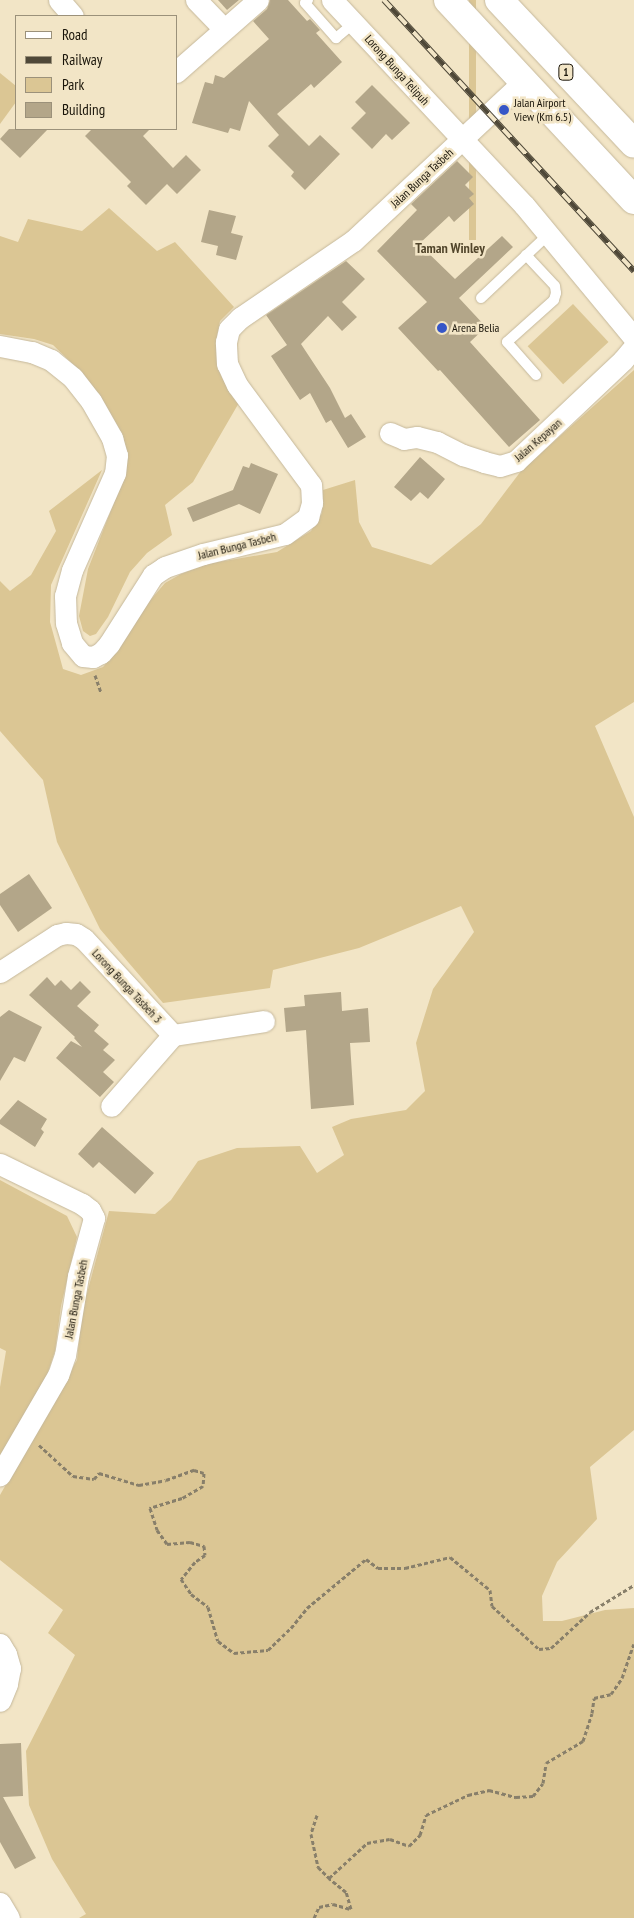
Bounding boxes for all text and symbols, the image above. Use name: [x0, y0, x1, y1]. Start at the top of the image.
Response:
legend: [15, 15, 178, 130]
text: Road: [62, 25, 88, 44]
street label: Lorong Bunga Telipuh: [362, 32, 432, 108]
text: Railway: [62, 50, 102, 69]
road number: 1: [557, 64, 575, 80]
text: Park: [62, 75, 84, 94]
place label: Jalan Airport View (Km 6.5): [514, 96, 571, 124]
text: Building: [62, 100, 105, 119]
marker: Jalan Airport View (Km 6.5): [498, 104, 510, 116]
street label: Jalan Bunga Tasbeh: [388, 145, 456, 211]
district label: Taman Winley: [415, 240, 485, 256]
place label: Arena Belia: [452, 321, 499, 335]
marker: Arena Belia: [436, 322, 448, 334]
street label: Jalan Kepayan: [511, 416, 565, 464]
street label: Jalan Bunga Tasbeh: [196, 529, 278, 563]
street label: Lorong Bunga Tasbeh 3: [89, 946, 165, 1026]
street label: Jalan Bunga Tasbeh: [61, 1258, 91, 1340]

